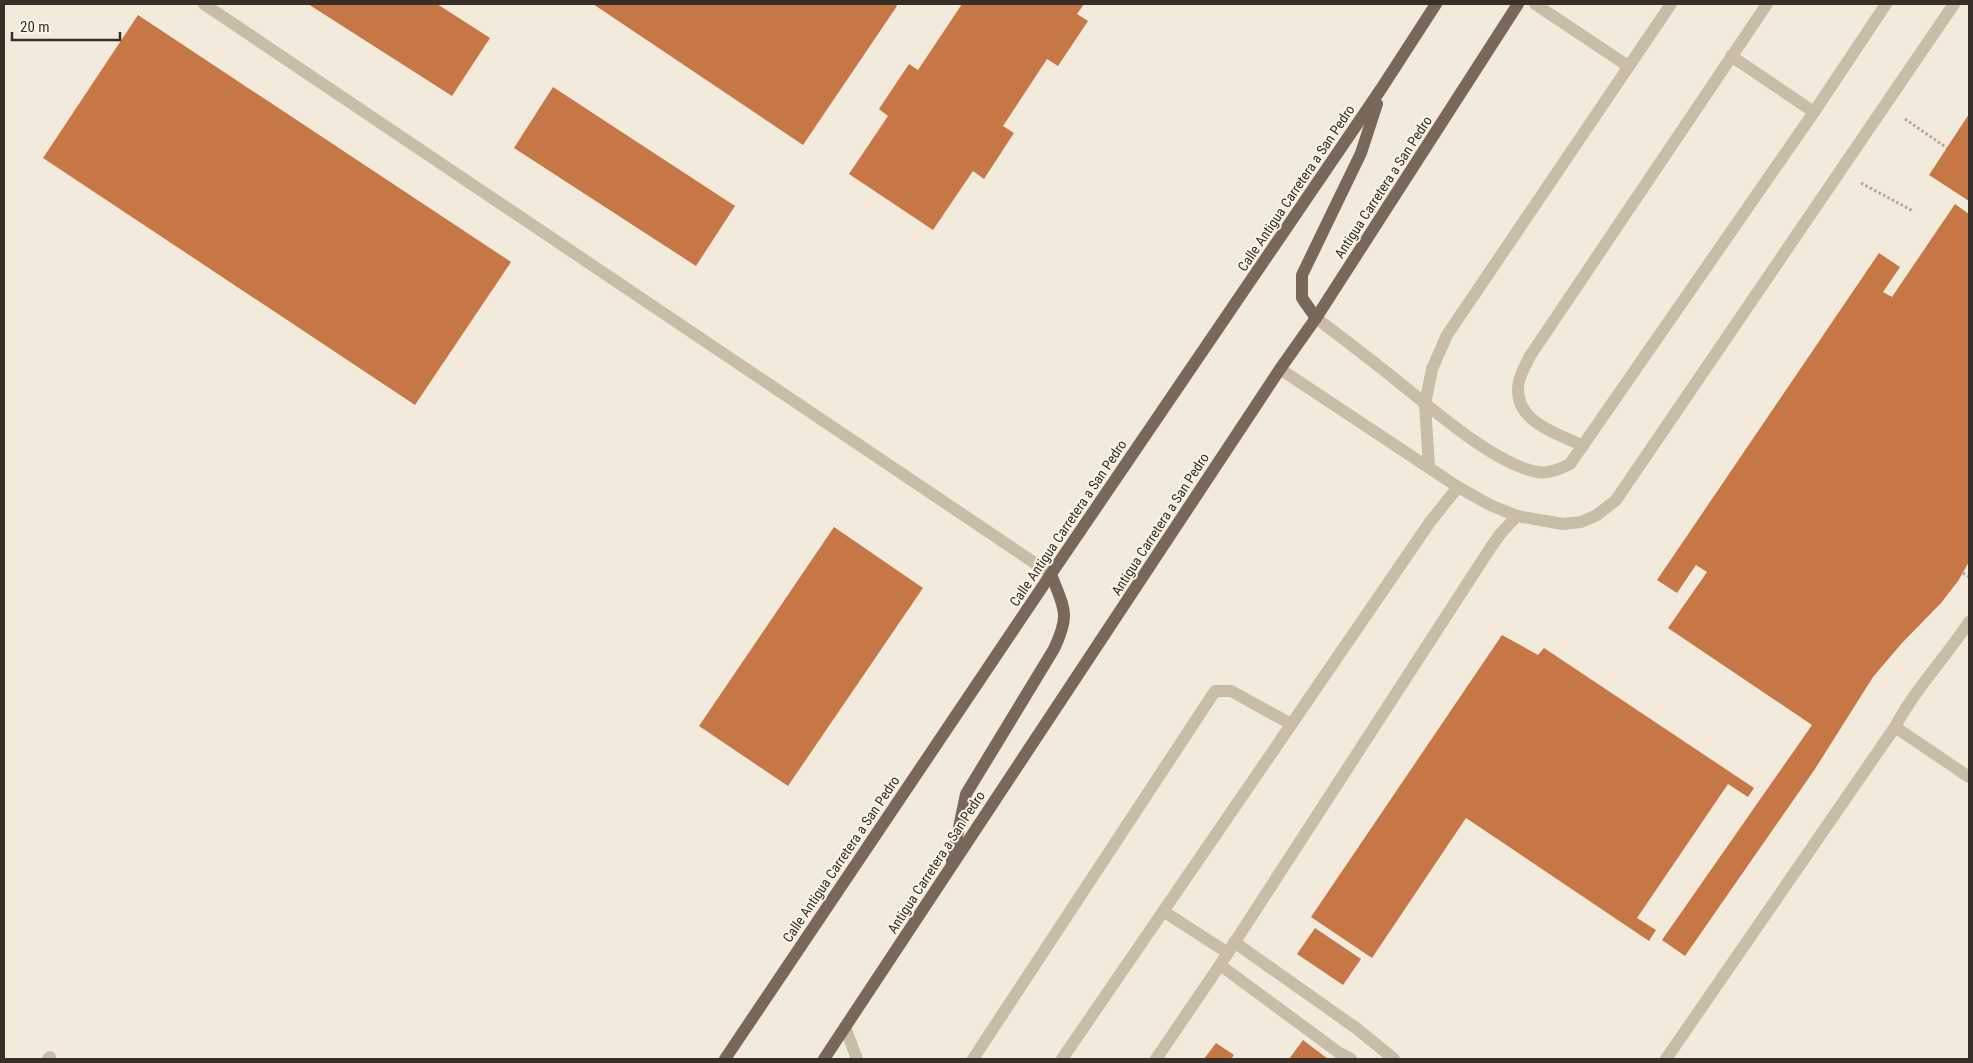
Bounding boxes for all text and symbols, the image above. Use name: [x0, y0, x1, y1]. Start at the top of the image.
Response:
scale bar: [12, 10, 120, 42]
text: 20 m: [20, 18, 50, 36]
street label: Calle Antigua Carretera a San Pedro: [1234, 102, 1358, 274]
street label: Antigua Carretera a San Pedro: [1331, 113, 1435, 261]
street label: Calle Antigua Carretera a San Pedro: [1006, 437, 1130, 609]
street label: Antigua Carretera a San Pedro: [1108, 450, 1212, 598]
street label: Calle Antigua Carretera a San Pedro: [779, 773, 903, 945]
street label: Antigua Carretera a San Pedro: [884, 788, 988, 936]

